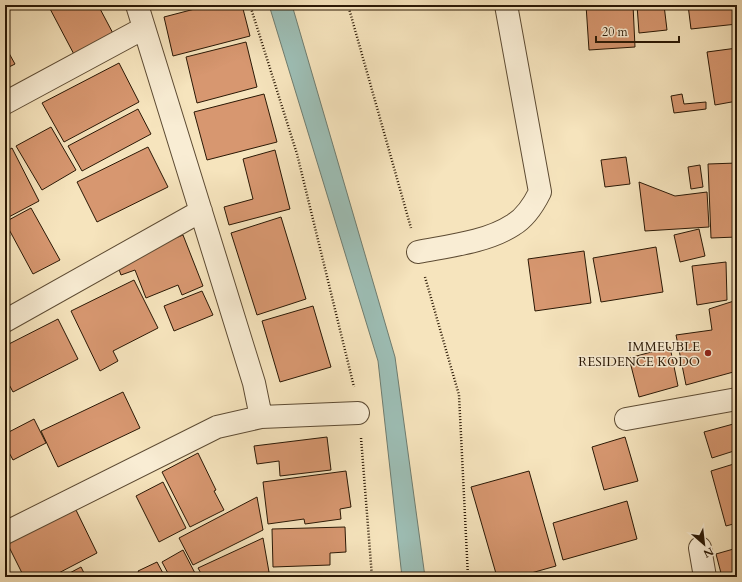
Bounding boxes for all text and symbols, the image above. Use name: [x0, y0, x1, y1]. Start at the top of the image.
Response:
scale bar: [596, 18, 679, 44]
text: 20 m: [602, 24, 629, 40]
place label: IMMEUBLE RESIDENCE KODO: [578, 338, 700, 371]
marker: IMMEUBLE RESIDENCE KODO: [703, 348, 713, 358]
north arrow: [684, 524, 724, 564]
text: N: [700, 544, 716, 561]

